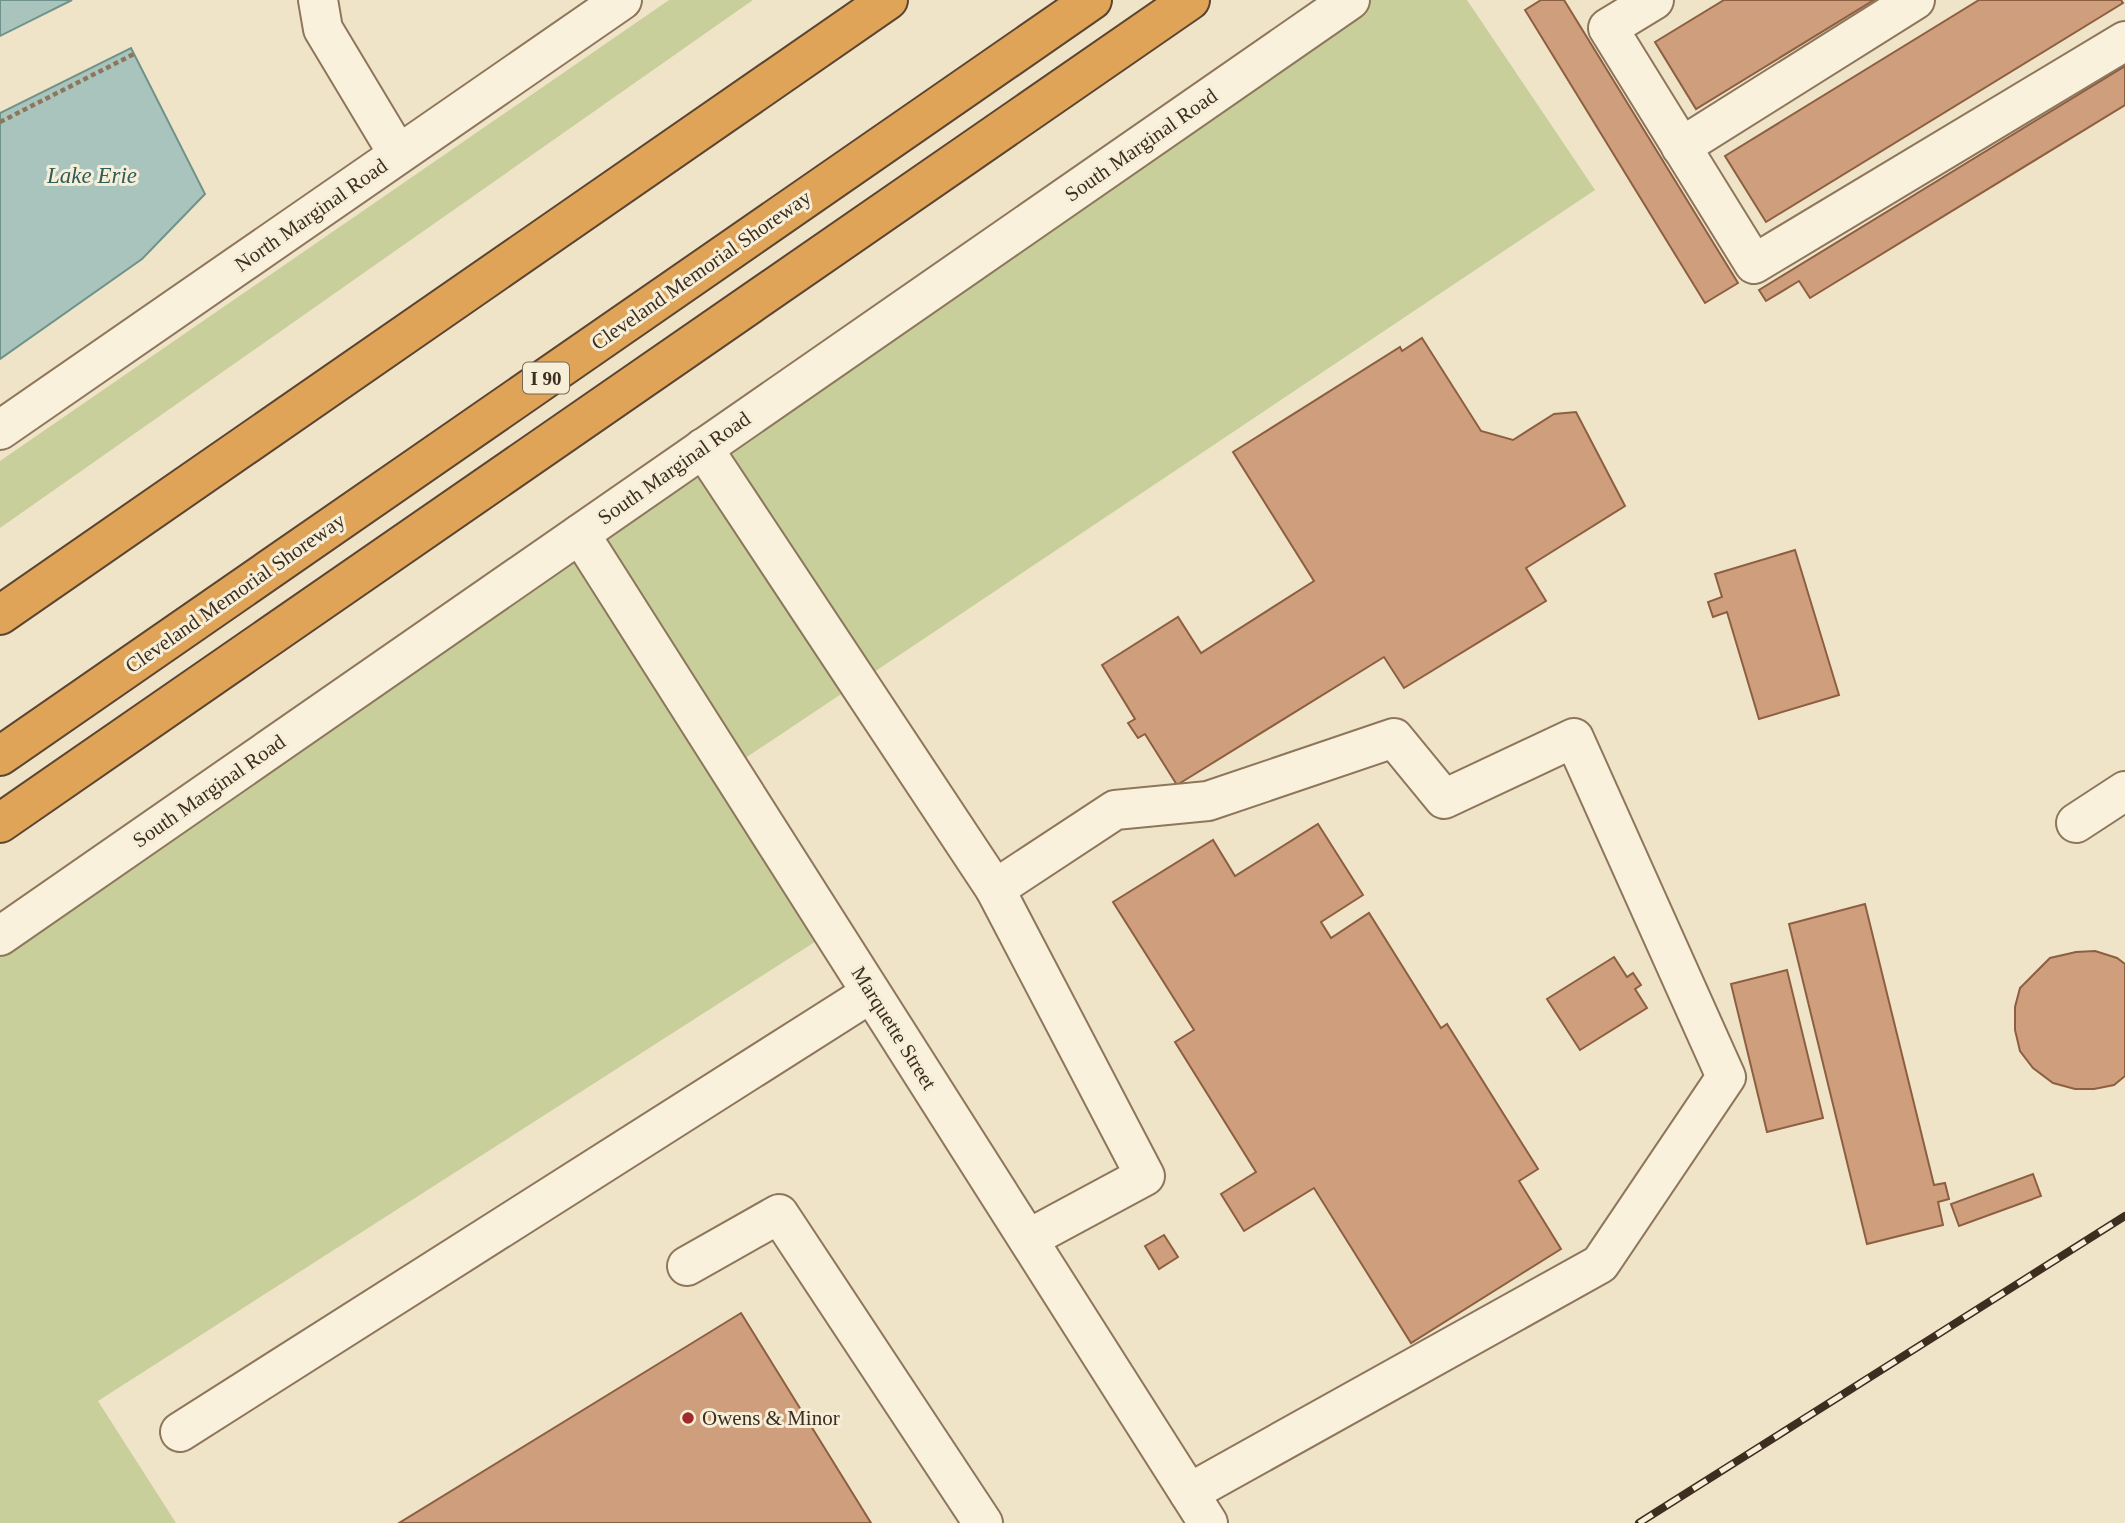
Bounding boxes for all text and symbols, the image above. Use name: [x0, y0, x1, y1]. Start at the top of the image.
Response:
street label: South Marginal Road: [1060, 83, 1222, 207]
street label: North Marginal Road: [230, 153, 392, 277]
water label: Lake Erie: [46, 163, 137, 188]
street label: Cleveland Memorial Shoreway: [587, 185, 816, 355]
road number: I 90: [523, 362, 569, 394]
street label: South Marginal Road: [593, 406, 755, 530]
street label: Cleveland Memorial Shoreway: [121, 508, 350, 678]
street label: South Marginal Road: [128, 729, 290, 853]
street label: Marquette Street: [847, 962, 941, 1094]
place label: Owens & Minor: [702, 1406, 840, 1430]
marker: Owens & Minor: [680, 1410, 696, 1426]

